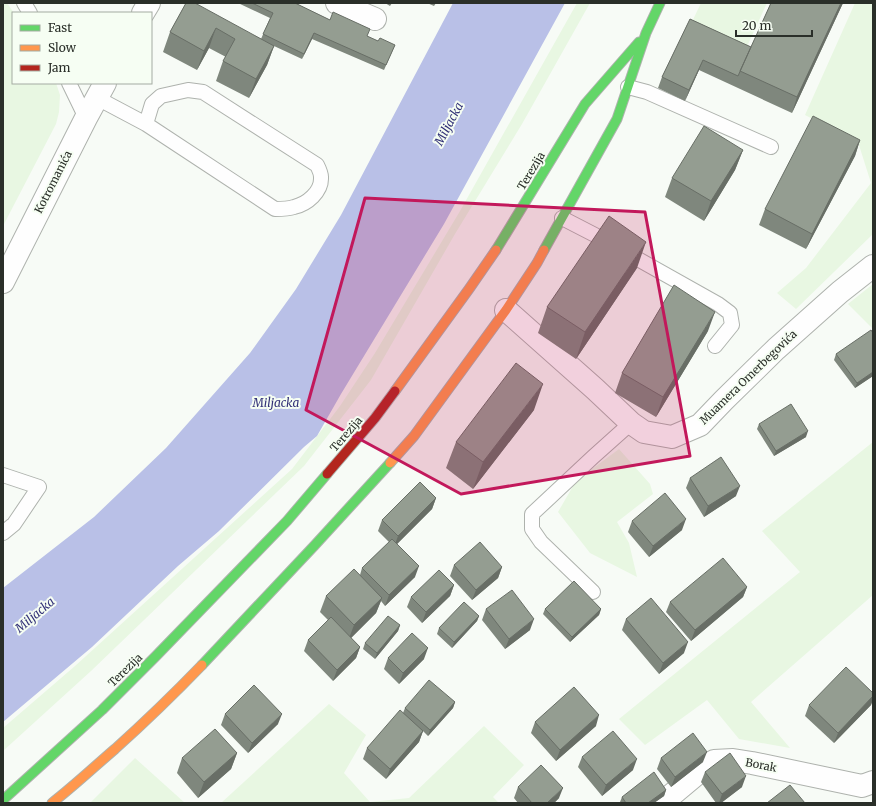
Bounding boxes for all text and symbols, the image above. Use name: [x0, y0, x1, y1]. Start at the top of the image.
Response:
legend: [12, 12, 152, 84]
scale bar: [736, 12, 812, 38]
text: 20 m: [742, 18, 771, 33]
text: Fast: [48, 20, 72, 35]
text: Slow: [48, 40, 77, 55]
text: Jam: [47, 60, 71, 75]
water label: Miljacka: [430, 99, 466, 149]
street label: Kotromanića: [31, 148, 75, 216]
street label: Terezija: [514, 149, 548, 193]
street label: Muamera Omerbegovića: [697, 327, 800, 427]
water label: Miljacka: [252, 395, 300, 410]
street label: Terezija: [327, 413, 365, 454]
water label: Miljacka: [11, 594, 58, 636]
street label: Terezija: [105, 650, 145, 690]
street label: Borak: [744, 755, 778, 775]

